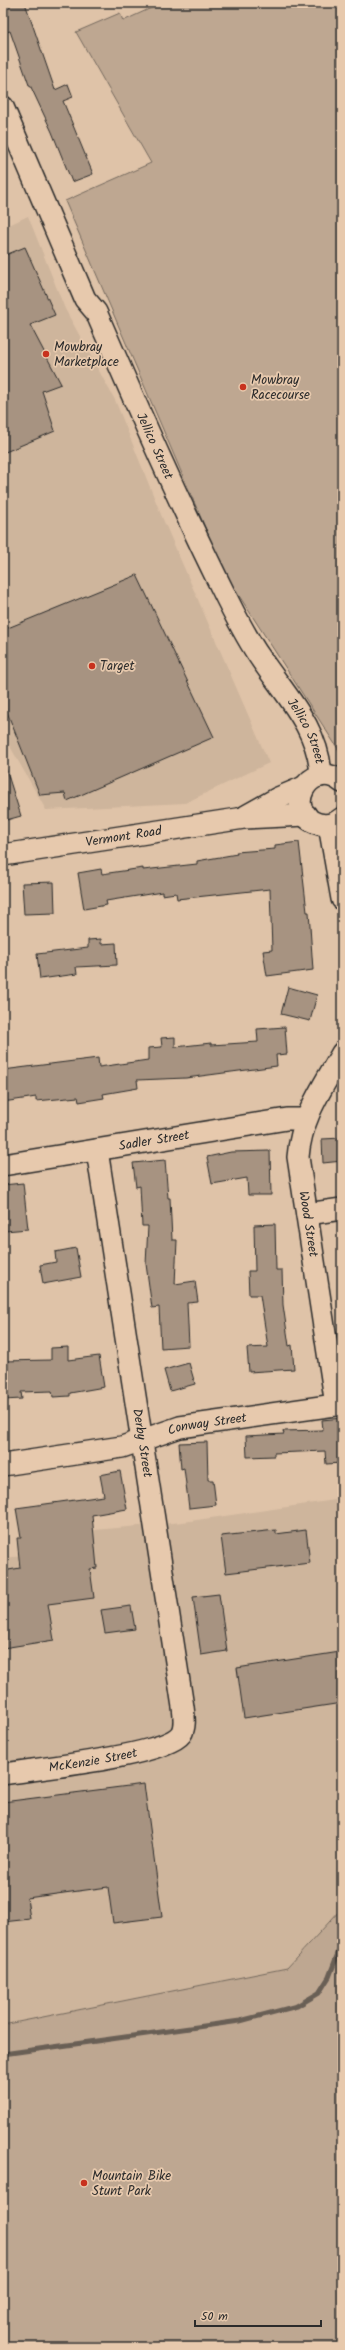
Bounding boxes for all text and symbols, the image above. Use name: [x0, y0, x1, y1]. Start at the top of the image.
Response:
place label: Mowbray Marketplace: [54, 337, 119, 373]
marker: Mowbray Marketplace: [41, 349, 51, 359]
place label: Mowbray Racecourse: [251, 370, 310, 406]
marker: Mowbray Racecourse: [238, 382, 248, 392]
street label: Jellico Street: [131, 409, 179, 484]
place label: Target: [100, 656, 135, 677]
marker: Target: [87, 661, 97, 671]
street label: Jellico Street: [282, 694, 330, 767]
street label: Vermont Road: [84, 820, 164, 853]
street label: Sadler Street: [117, 1124, 192, 1157]
street label: Wood Street: [292, 1189, 324, 1259]
street label: Derby Street: [126, 1407, 158, 1480]
street label: Conway Street: [165, 1407, 249, 1441]
street label: McKenzie Street: [47, 1742, 140, 1778]
place label: Mountain Bike Stunt Park: [92, 2166, 171, 2202]
marker: Mountain Bike Stunt Park: [79, 2178, 89, 2188]
scale bar: [195, 2302, 321, 2328]
text: 50 m: [201, 2307, 228, 2326]

